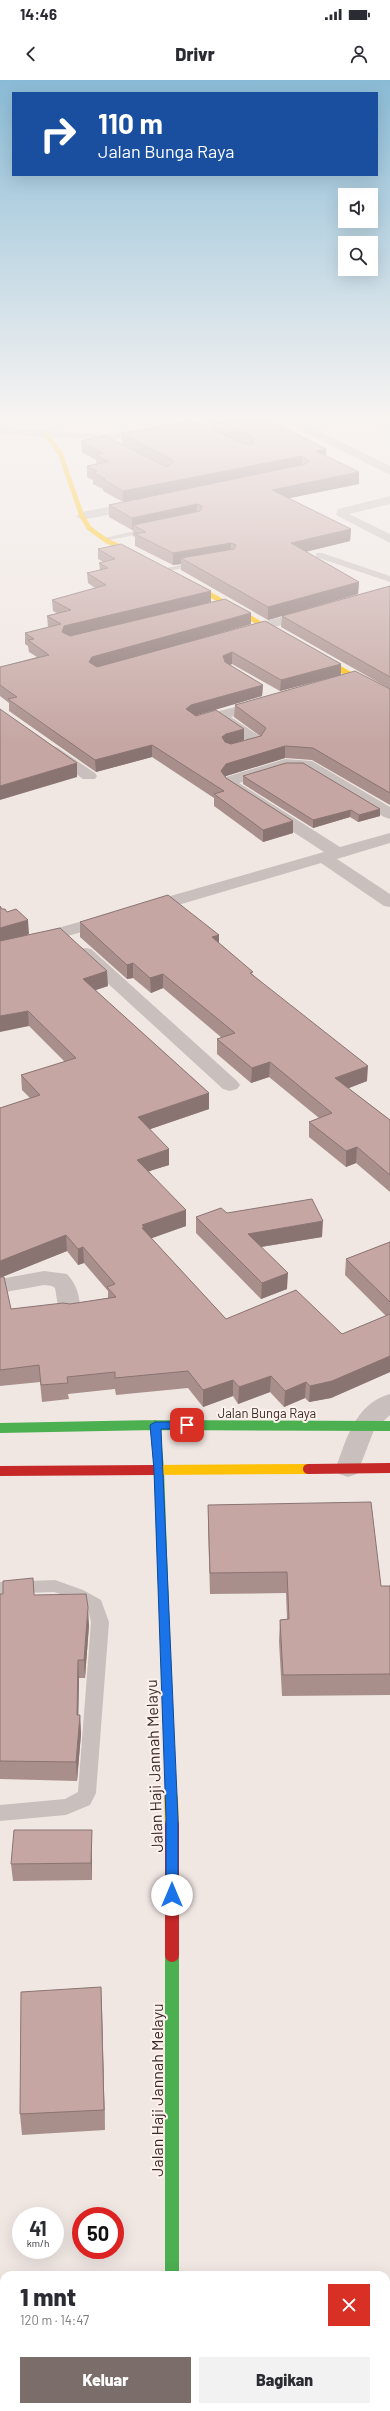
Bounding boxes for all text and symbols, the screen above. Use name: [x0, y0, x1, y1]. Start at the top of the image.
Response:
text: 14:46: [20, 5, 57, 23]
icon: back: [20, 43, 42, 65]
text: Drivr: [175, 43, 215, 65]
icon: person: [348, 43, 370, 65]
text: 110 m: [98, 106, 163, 140]
icon: right: [32, 108, 84, 160]
text: Jalan Bunga Raya: [98, 140, 234, 162]
map controls: [338, 188, 378, 276]
button: sound: [338, 188, 378, 228]
button: search: [338, 236, 378, 276]
street label: Jalan Bunga Raya: [218, 1405, 316, 1421]
pin: [170, 1408, 204, 1442]
icon: arrive: [176, 1414, 198, 1436]
street label: Jalan Haji Jannah Melayu: [141, 1679, 166, 1853]
position arrow: [151, 1874, 193, 1916]
street label: Jalan Haji Jannah Melayu: [147, 2003, 166, 2177]
speed limit sign: 50: [72, 2207, 124, 2259]
text: 41: [29, 2216, 47, 2240]
text: km/h: [27, 2237, 49, 2249]
text: 1 mnt: [20, 2282, 76, 2311]
button: close: [328, 2284, 370, 2326]
text: 120 m · 14:47: [20, 2312, 89, 2328]
button: Keluar: [20, 2357, 191, 2403]
button: Bagikan: [199, 2357, 370, 2403]

